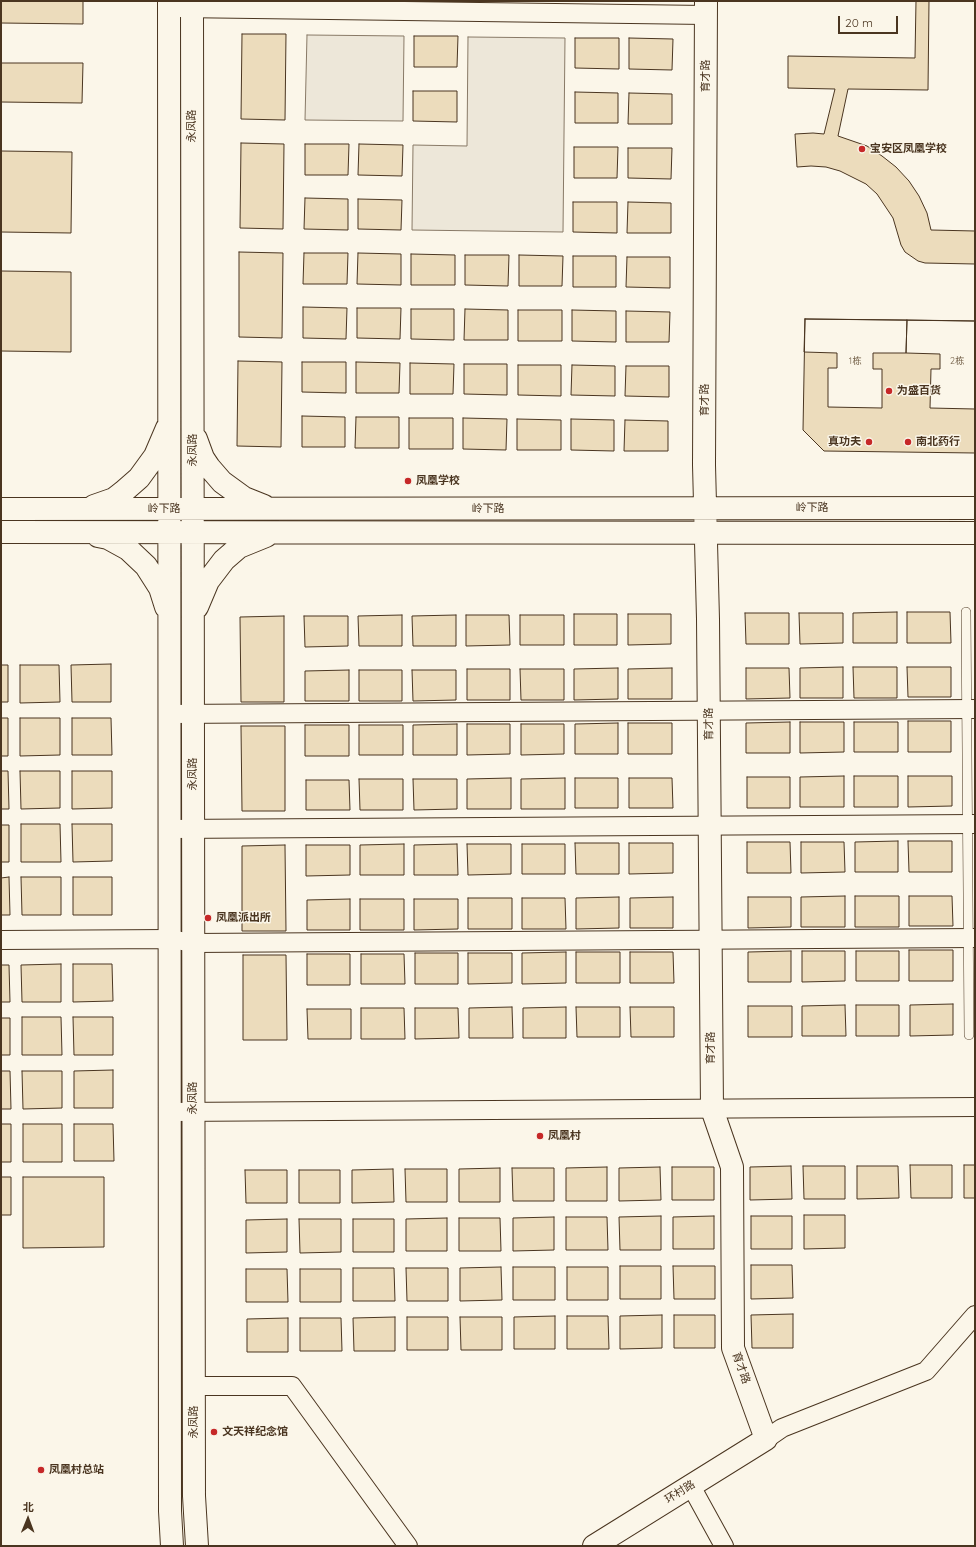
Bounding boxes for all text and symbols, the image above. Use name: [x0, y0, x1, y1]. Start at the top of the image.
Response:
scale bar: [840, 8, 900, 34]
text: 20 m: [845, 15, 873, 30]
street label: 育才路: [699, 60, 713, 92]
street label: 永凤路: [185, 110, 199, 142]
place label: 宝安区凤凰学校: [870, 142, 947, 156]
marker: 宝安区凤凰学校: [857, 144, 867, 154]
house number: 1栋: [849, 356, 861, 366]
house number: 2栋: [950, 356, 964, 366]
street label: 育才路: [698, 384, 712, 416]
place label: 为盛百货: [897, 384, 941, 398]
marker: 为盛百货: [884, 386, 894, 396]
street label: 永凤路: [186, 434, 200, 466]
place label: 真功夫: [828, 435, 861, 449]
place label: 南北药行: [916, 435, 960, 449]
marker: 真功夫: [864, 437, 874, 447]
marker: 南北药行: [903, 437, 913, 447]
place label: 凤凰学校: [416, 474, 460, 488]
marker: 凤凰学校: [403, 476, 413, 486]
street label: 岭下路: [796, 501, 828, 515]
street label: 岭下路: [148, 502, 180, 516]
street label: 岭下路: [472, 502, 504, 516]
street label: 育才路: [702, 707, 716, 741]
street label: 永凤路: [186, 758, 200, 790]
place label: 凤凰派出所: [216, 911, 271, 925]
marker: 凤凰派出所: [203, 913, 213, 923]
street label: 育才路: [704, 1032, 718, 1064]
street label: 永凤路: [186, 1082, 200, 1114]
place label: 凤凰村: [548, 1129, 581, 1143]
marker: 凤凰村: [535, 1131, 545, 1141]
street label: 育才路: [729, 1350, 753, 1386]
street label: 永凤路: [187, 1406, 201, 1438]
place label: 文天祥纪念馆: [222, 1425, 288, 1439]
marker: 文天祥纪念馆: [209, 1427, 219, 1437]
place label: 凤凰村总站: [49, 1463, 104, 1477]
marker: 凤凰村总站: [36, 1465, 46, 1475]
street label: 环村路: [663, 1478, 697, 1506]
north arrow: [8, 1499, 48, 1539]
text: 北: [23, 1500, 34, 1514]

